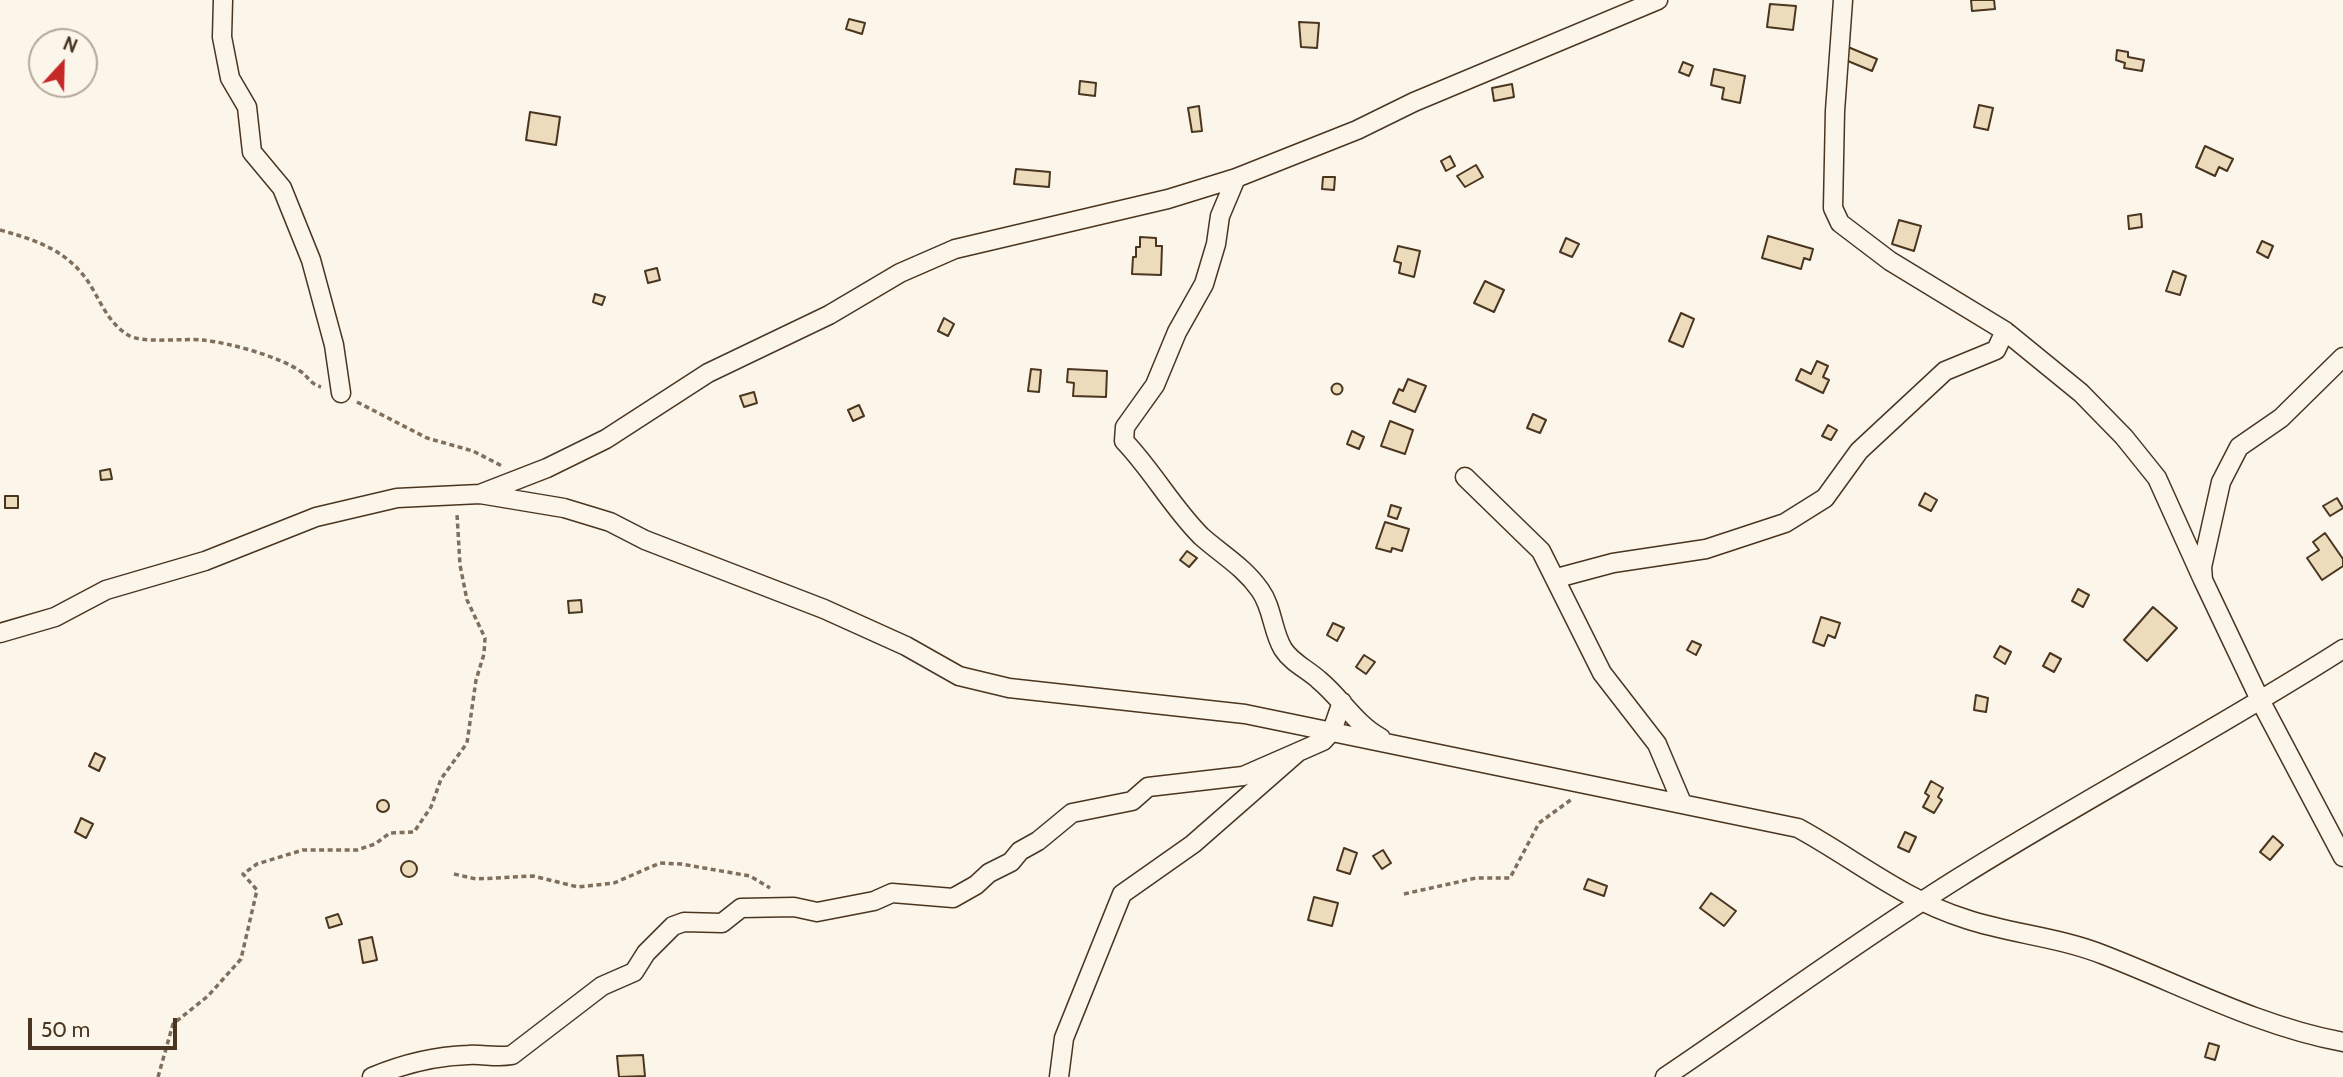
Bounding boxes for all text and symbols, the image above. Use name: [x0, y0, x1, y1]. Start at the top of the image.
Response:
north arrow: [28, 28, 98, 98]
text: N: [60, 32, 81, 58]
scale bar: [32, 1004, 180, 1048]
text: 50 m: [41, 1017, 90, 1042]

